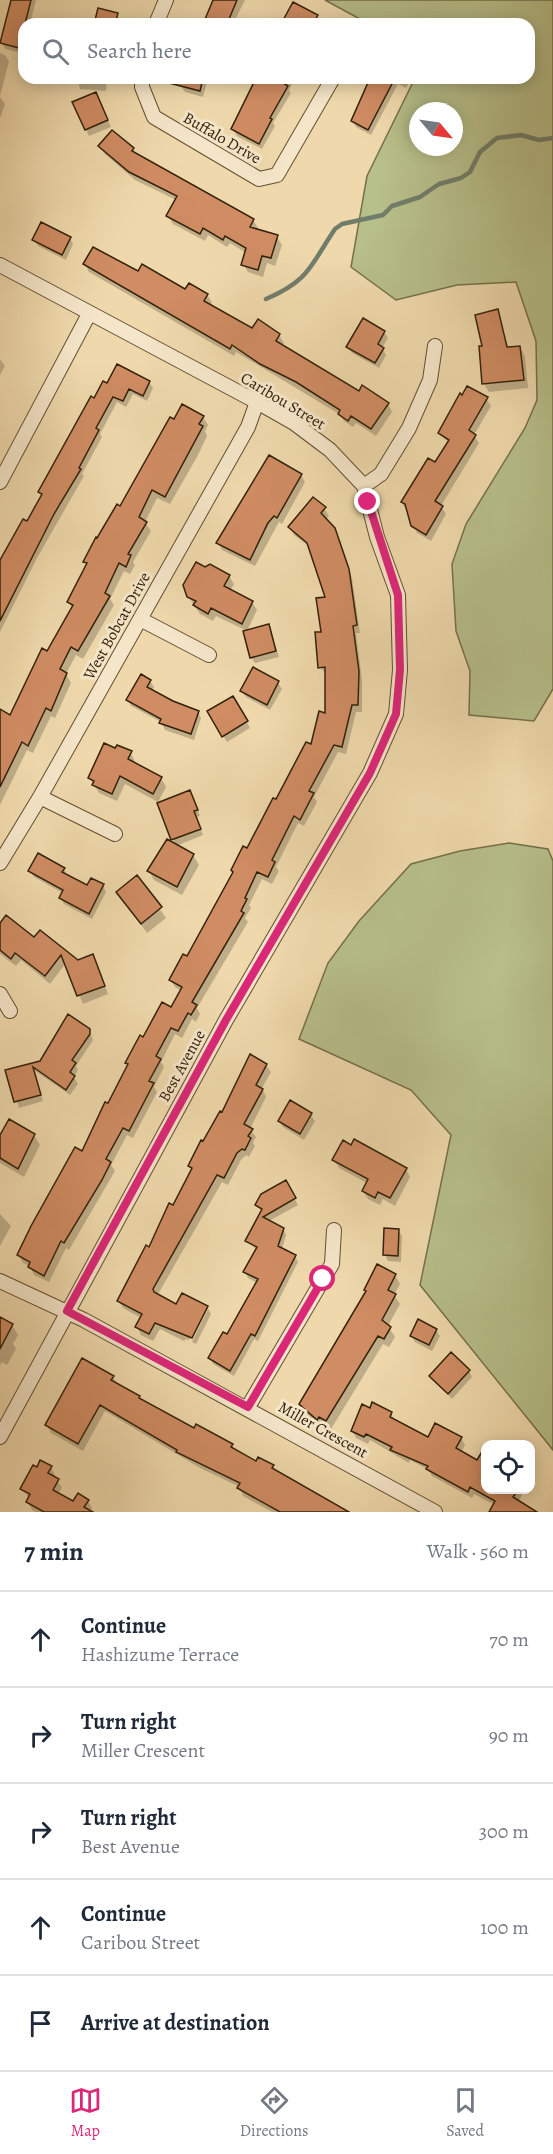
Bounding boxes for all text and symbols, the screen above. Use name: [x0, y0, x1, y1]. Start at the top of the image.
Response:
search box: [18, 18, 535, 84]
icon: search: [39, 35, 72, 68]
text: Search here: [87, 36, 192, 66]
north arrow: [409, 102, 463, 156]
street label: Buffalo Drive: [179, 107, 265, 169]
street label: Caribou Street: [236, 367, 330, 435]
route end: [354, 488, 380, 514]
street label: West Bobcat Drive: [78, 568, 156, 685]
street label: Best Avenue: [153, 1026, 211, 1106]
route start: [309, 1265, 335, 1291]
street label: Miller Crescent: [274, 1396, 372, 1464]
map controls: [481, 1440, 535, 1494]
button: locate: [481, 1440, 535, 1494]
text: 7 min: [24, 1534, 84, 1569]
text: Walk · 560 m: [427, 1538, 529, 1565]
text: Continue: [81, 1611, 166, 1641]
icon: ahead: [24, 1623, 57, 1656]
text: 70 m: [489, 1626, 529, 1653]
text: Hashizume Terrace: [81, 1641, 239, 1668]
text: Turn right: [81, 1707, 177, 1737]
icon: right: [24, 1719, 57, 1752]
text: 90 m: [489, 1722, 529, 1749]
text: Miller Crescent: [81, 1737, 205, 1764]
text: Turn right: [81, 1803, 177, 1833]
icon: right: [24, 1815, 57, 1848]
text: 300 m: [479, 1818, 529, 1845]
text: Best Avenue: [81, 1833, 180, 1860]
text: Continue: [81, 1899, 166, 1929]
icon: ahead: [24, 1911, 57, 1944]
text: 100 m: [480, 1914, 529, 1941]
text: Caribou Street: [81, 1929, 200, 1956]
icon: arrive: [24, 2007, 57, 2040]
text: Arrive at destination: [81, 2008, 270, 2038]
tab: Map: [69, 2084, 102, 2142]
tab: Directions: [240, 2084, 308, 2142]
tab: Saved: [446, 2084, 484, 2142]

